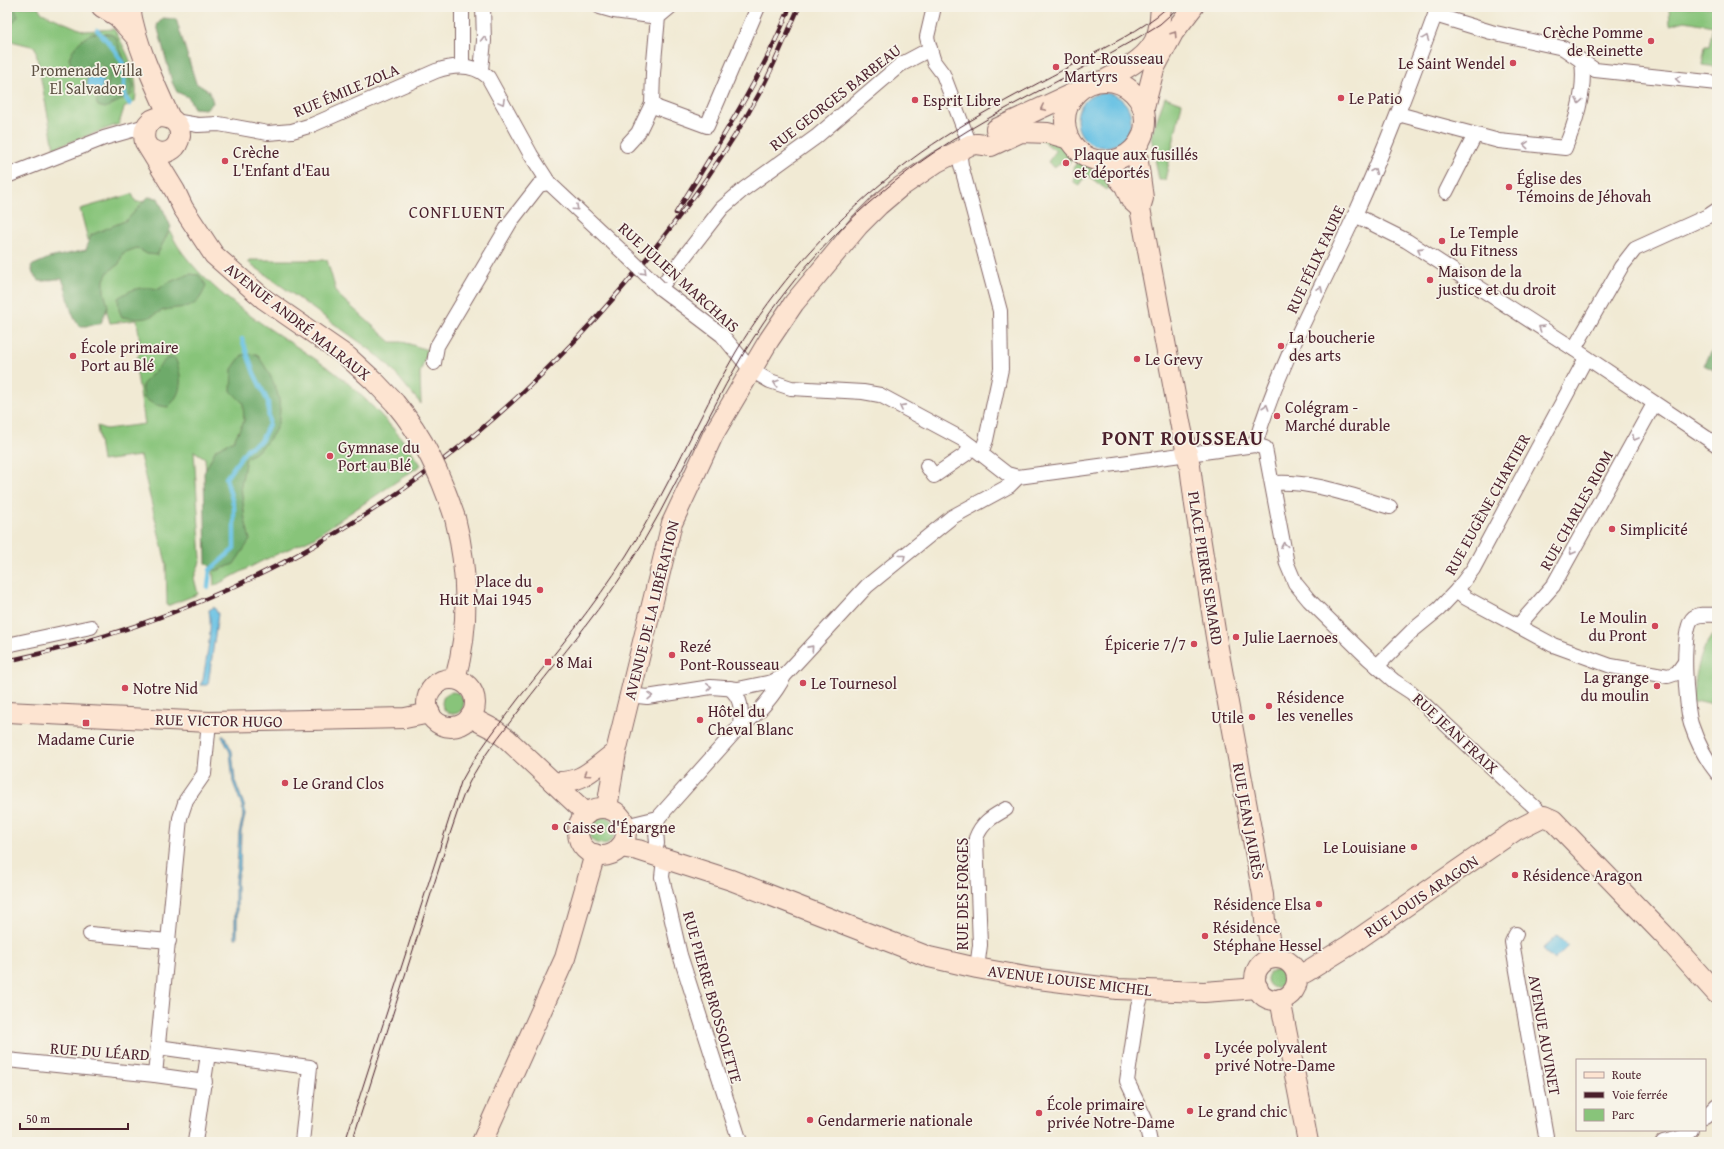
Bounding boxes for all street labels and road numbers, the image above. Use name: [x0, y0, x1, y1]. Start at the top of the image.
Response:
street label: RUE GEORGES BARBEAU: [764, 38, 906, 156]
street label: RUE ÉMILE ZOLA: [289, 57, 403, 123]
street label: RUE FÉLIX FAURE: [1279, 201, 1351, 317]
street label: RUE JULIEN MARCHAIS: [613, 216, 745, 338]
street label: AVENUE ANDRÉ MALRAUX: [220, 256, 376, 386]
street label: RUE EUGÈNE CHARTIER: [1438, 428, 1536, 579]
street label: RUE CHARLES RIOM: [1533, 446, 1619, 574]
street label: PLACE PIERRE SEMARD: [1182, 489, 1230, 647]
street label: AVENUE DE LA LIBÉRATION: [617, 517, 685, 702]
street label: RUE JEAN FRAIX: [1408, 687, 1504, 779]
street label: RUE VICTOR HUGO: [155, 707, 283, 733]
street label: RUE JEAN JAURÈS: [1227, 761, 1271, 881]
street label: RUE DES FORGES: [950, 838, 974, 950]
street label: RUE LOUIS ARAGON: [1359, 848, 1484, 943]
street label: RUE PIERRE BROSSOLETTE: [677, 908, 749, 1086]
street label: AVENUE LOUISE MICHEL: [987, 958, 1154, 1002]
street label: AVENUE AUVINET: [1523, 973, 1567, 1097]
street label: RUE DU LÉARD: [49, 1036, 151, 1066]

